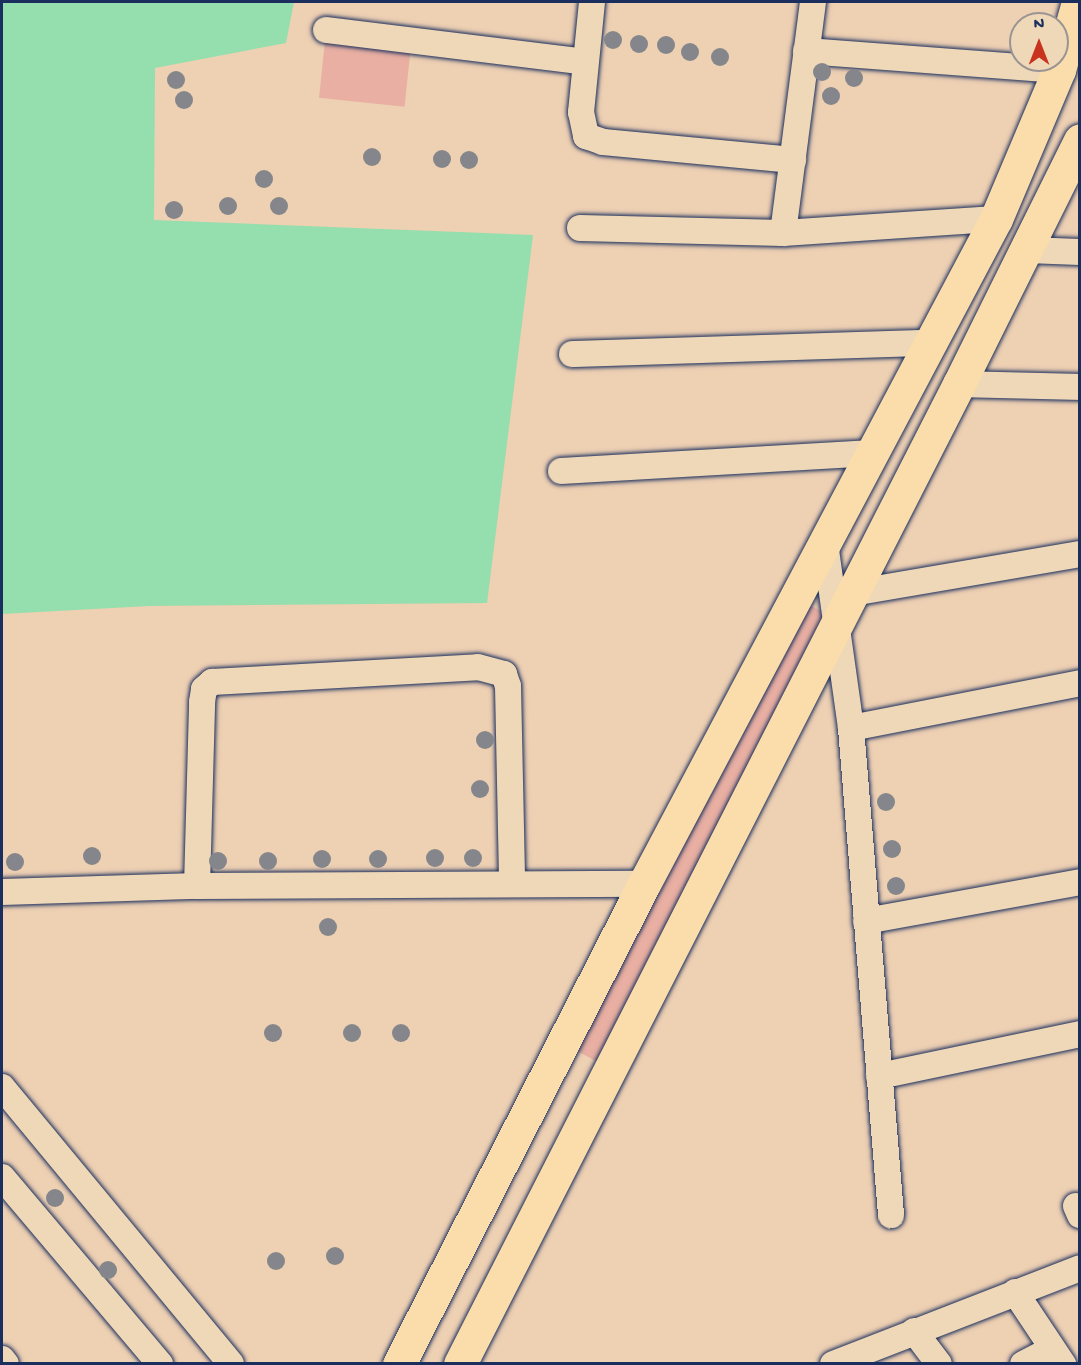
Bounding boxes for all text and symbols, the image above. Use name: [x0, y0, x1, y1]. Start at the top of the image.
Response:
north arrow: [1009, 12, 1069, 72]
text: N: [1034, 16, 1044, 35]

